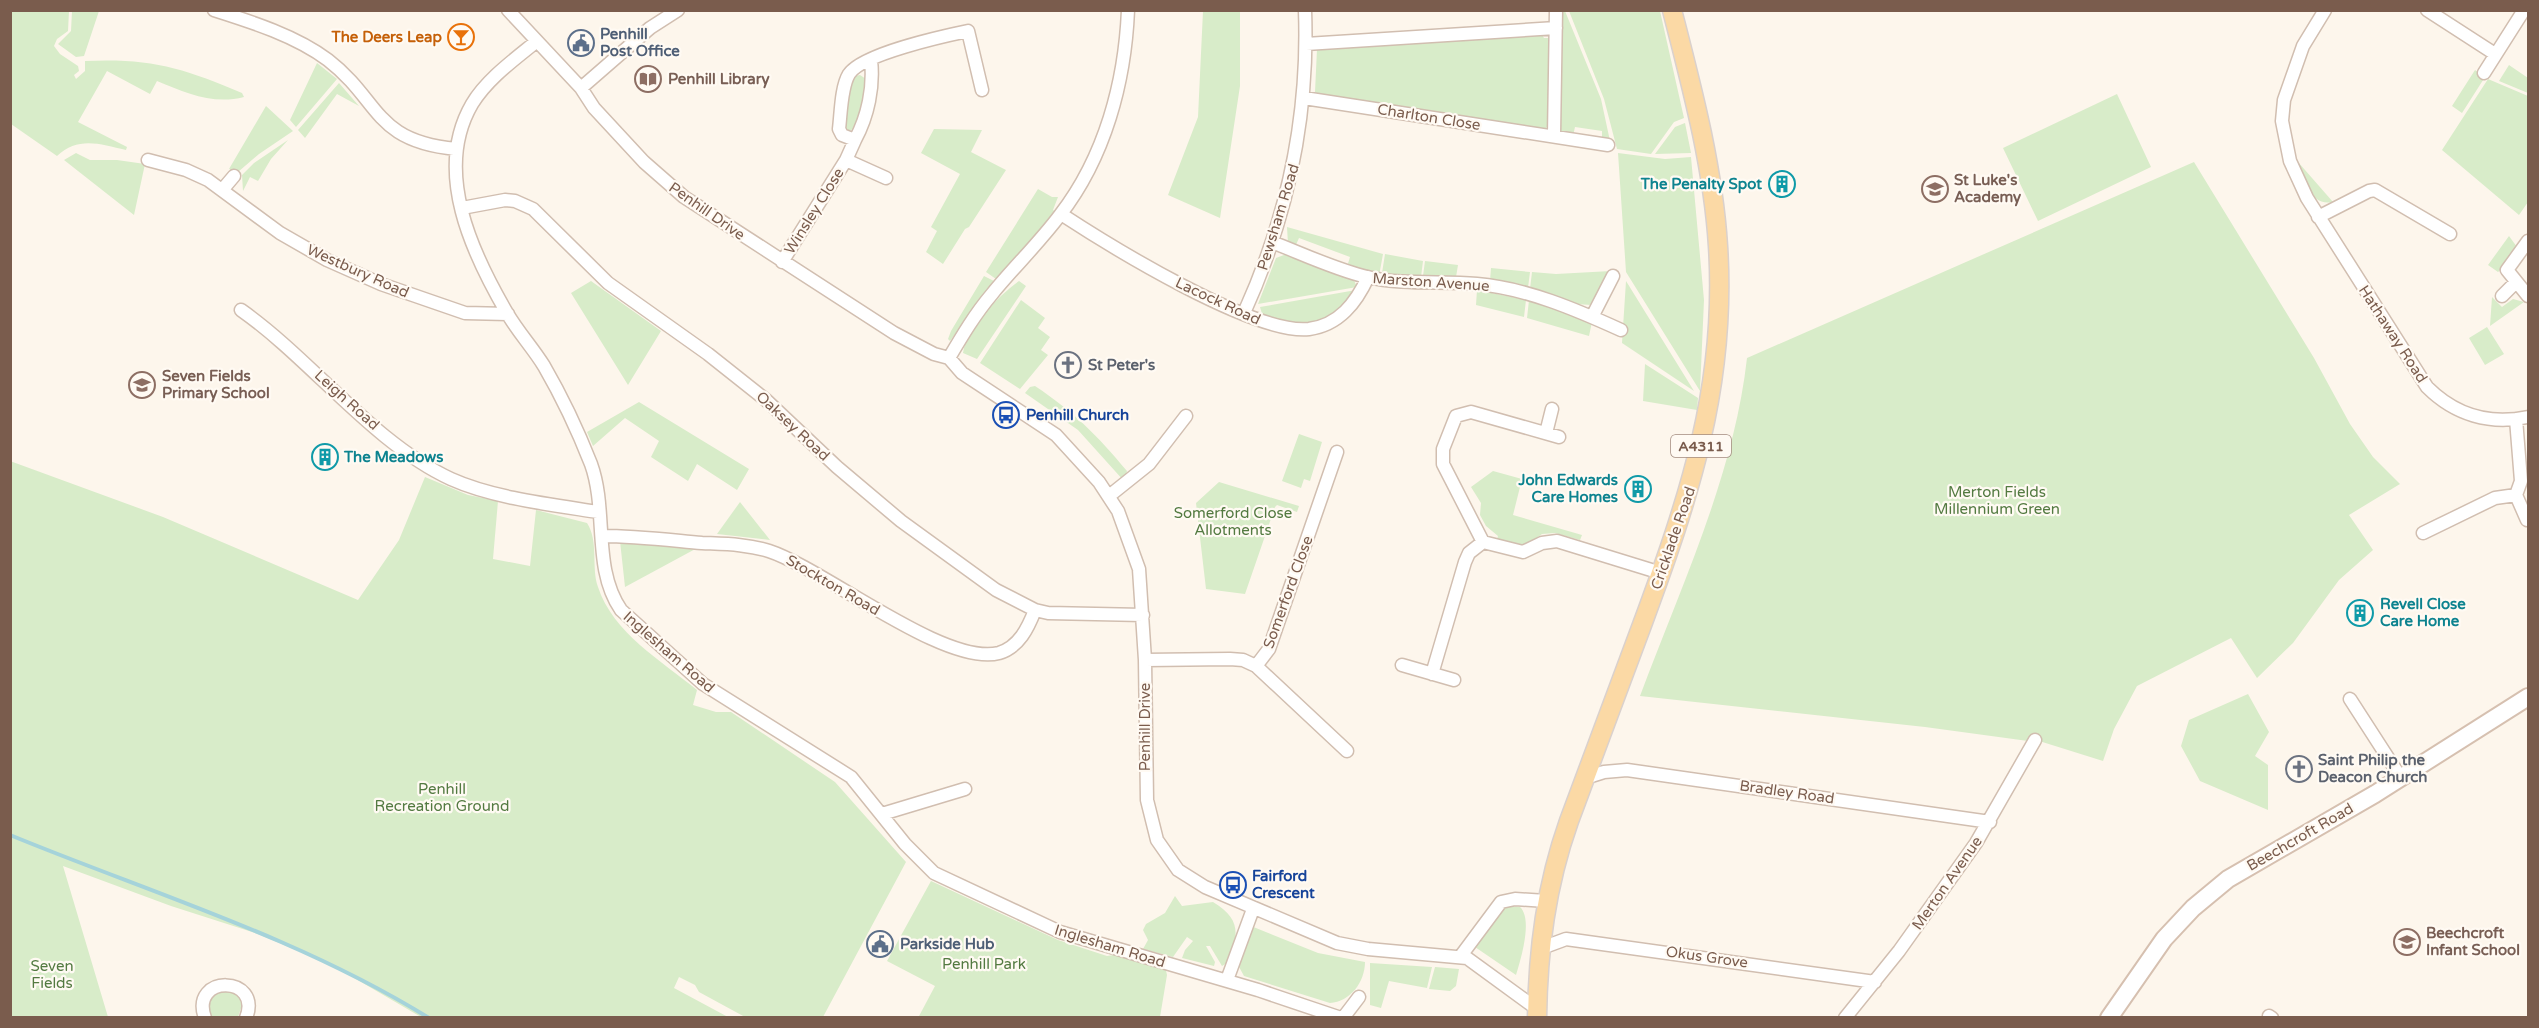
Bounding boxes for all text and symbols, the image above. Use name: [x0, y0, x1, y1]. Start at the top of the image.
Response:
bar icon: The Deers Leap: [446, 22, 476, 52]
place label: Penhill Post Office: [600, 25, 680, 60]
place label: The Deers Leap: [331, 28, 443, 47]
public building icon: Penhill Post Office: [566, 28, 596, 58]
library icon: Penhill Library: [633, 64, 663, 94]
place label: Penhill Library: [668, 70, 770, 89]
street label: Charlton Close: [1376, 100, 1482, 134]
street label: Pewsham Road: [1253, 162, 1303, 272]
street label: Winsley Close: [780, 165, 848, 257]
building icon: The Penalty Spot: [1767, 169, 1797, 199]
place label: St Luke's Academy: [1954, 171, 2021, 207]
school or university icon: St Luke's Academy: [1920, 174, 1950, 204]
place label: The Penalty Spot: [1640, 175, 1762, 194]
street label: Penhill Drive: [666, 178, 748, 244]
street label: Westbury Road: [304, 240, 412, 302]
street label: Marston Avenue: [1372, 269, 1490, 295]
street label: Lacock Road: [1173, 273, 1263, 329]
street label: Hathaway Road: [2355, 282, 2431, 386]
church icon: St Peter's: [1053, 350, 1083, 380]
place label: St Peter's: [1088, 356, 1155, 374]
street label: Leigh Road: [311, 366, 383, 434]
place label: Seven Fields Primary School: [162, 367, 270, 403]
school or university icon: Seven Fields Primary School: [127, 370, 157, 400]
street label: Oaksey Road: [753, 387, 833, 465]
bus stop icon: Penhill Church: [991, 400, 1021, 430]
place label: Penhill Church: [1026, 406, 1129, 424]
road number: A4311: [1671, 435, 1731, 457]
building icon: The Meadows: [310, 442, 340, 472]
place label: The Meadows: [343, 448, 443, 466]
place label: John Edwards Care Homes: [1517, 471, 1618, 506]
building icon: John Edwards Care Homes: [1623, 474, 1653, 504]
park label: Merton Fields Millennium Green: [1934, 483, 2060, 518]
street label: Cricklade Road: [1647, 484, 1699, 592]
park label: Somerford Close Allotments: [1174, 504, 1292, 539]
street label: Somerford Close: [1259, 533, 1317, 651]
street label: Stockton Road: [783, 551, 883, 619]
place label: Revell Close Care Home: [2380, 595, 2466, 630]
building icon: Revell Close Care Home: [2345, 598, 2375, 628]
street label: Inglesham Road: [620, 607, 718, 697]
street label: Penhill Drive: [1136, 683, 1154, 771]
place label: Saint Philip the Deacon Church: [2318, 751, 2427, 786]
church icon: Saint Philip the Deacon Church: [2284, 754, 2314, 784]
street label: Bradley Road: [1738, 776, 1836, 808]
park label: Penhill Recreation Ground: [375, 780, 509, 815]
street label: Beechcroft Road: [2244, 799, 2356, 875]
street label: Merton Avenue: [1908, 833, 1986, 933]
place label: Fairford Crescent: [1252, 867, 1315, 902]
bus stop icon: Fairford Crescent: [1218, 870, 1248, 900]
street label: Inglesham Road: [1052, 921, 1168, 971]
place label: Beechcroft Infant School: [2426, 924, 2520, 959]
school or university icon: Beechcroft Infant School: [2392, 927, 2422, 957]
public building icon: Parkside Hub: [865, 929, 895, 959]
place label: Parkside Hub: [900, 935, 995, 953]
street label: Okus Grove: [1665, 942, 1749, 972]
park label: Penhill Park: [942, 955, 1026, 973]
park label: Seven Fields: [30, 957, 74, 992]

